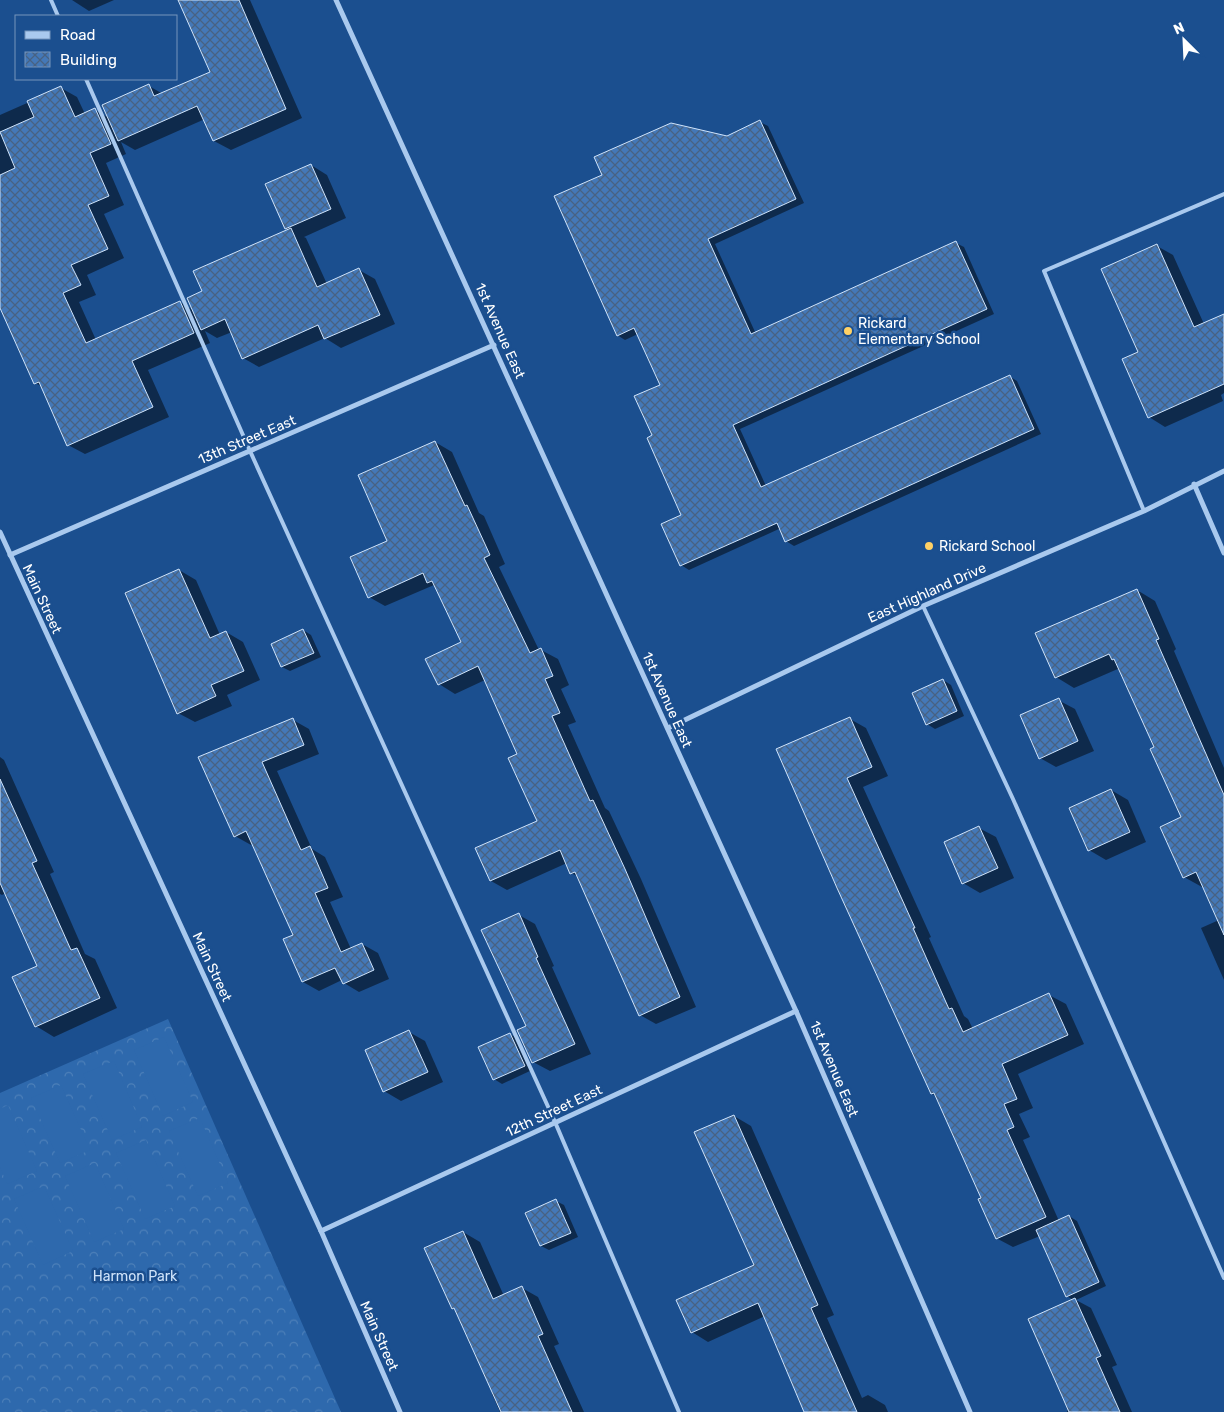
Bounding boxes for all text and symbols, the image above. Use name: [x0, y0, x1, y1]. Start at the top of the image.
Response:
legend: [15, 15, 178, 80]
north arrow: [1159, 15, 1209, 65]
text: N: [1171, 19, 1187, 38]
text: Road: [60, 26, 96, 44]
text: Building: [60, 51, 117, 69]
street label: 1st Avenue East: [471, 281, 529, 382]
place label: Rickard Elementary School: [858, 315, 980, 348]
marker: Rickard Elementary School: [842, 325, 854, 337]
street label: 13th Street East: [196, 412, 299, 468]
place label: Rickard School: [939, 538, 1035, 555]
marker: Rickard School: [923, 540, 935, 552]
street label: East Highland Drive: [865, 559, 989, 627]
street label: Main Street: [19, 562, 66, 637]
street label: 1st Avenue East: [638, 650, 696, 751]
street label: Main Street: [189, 930, 236, 1005]
street label: 1st Avenue East: [806, 1018, 862, 1120]
street label: 12th Street East: [503, 1081, 605, 1141]
park label: Harmon Park: [93, 1268, 178, 1285]
street label: Main Street: [356, 1298, 402, 1374]

